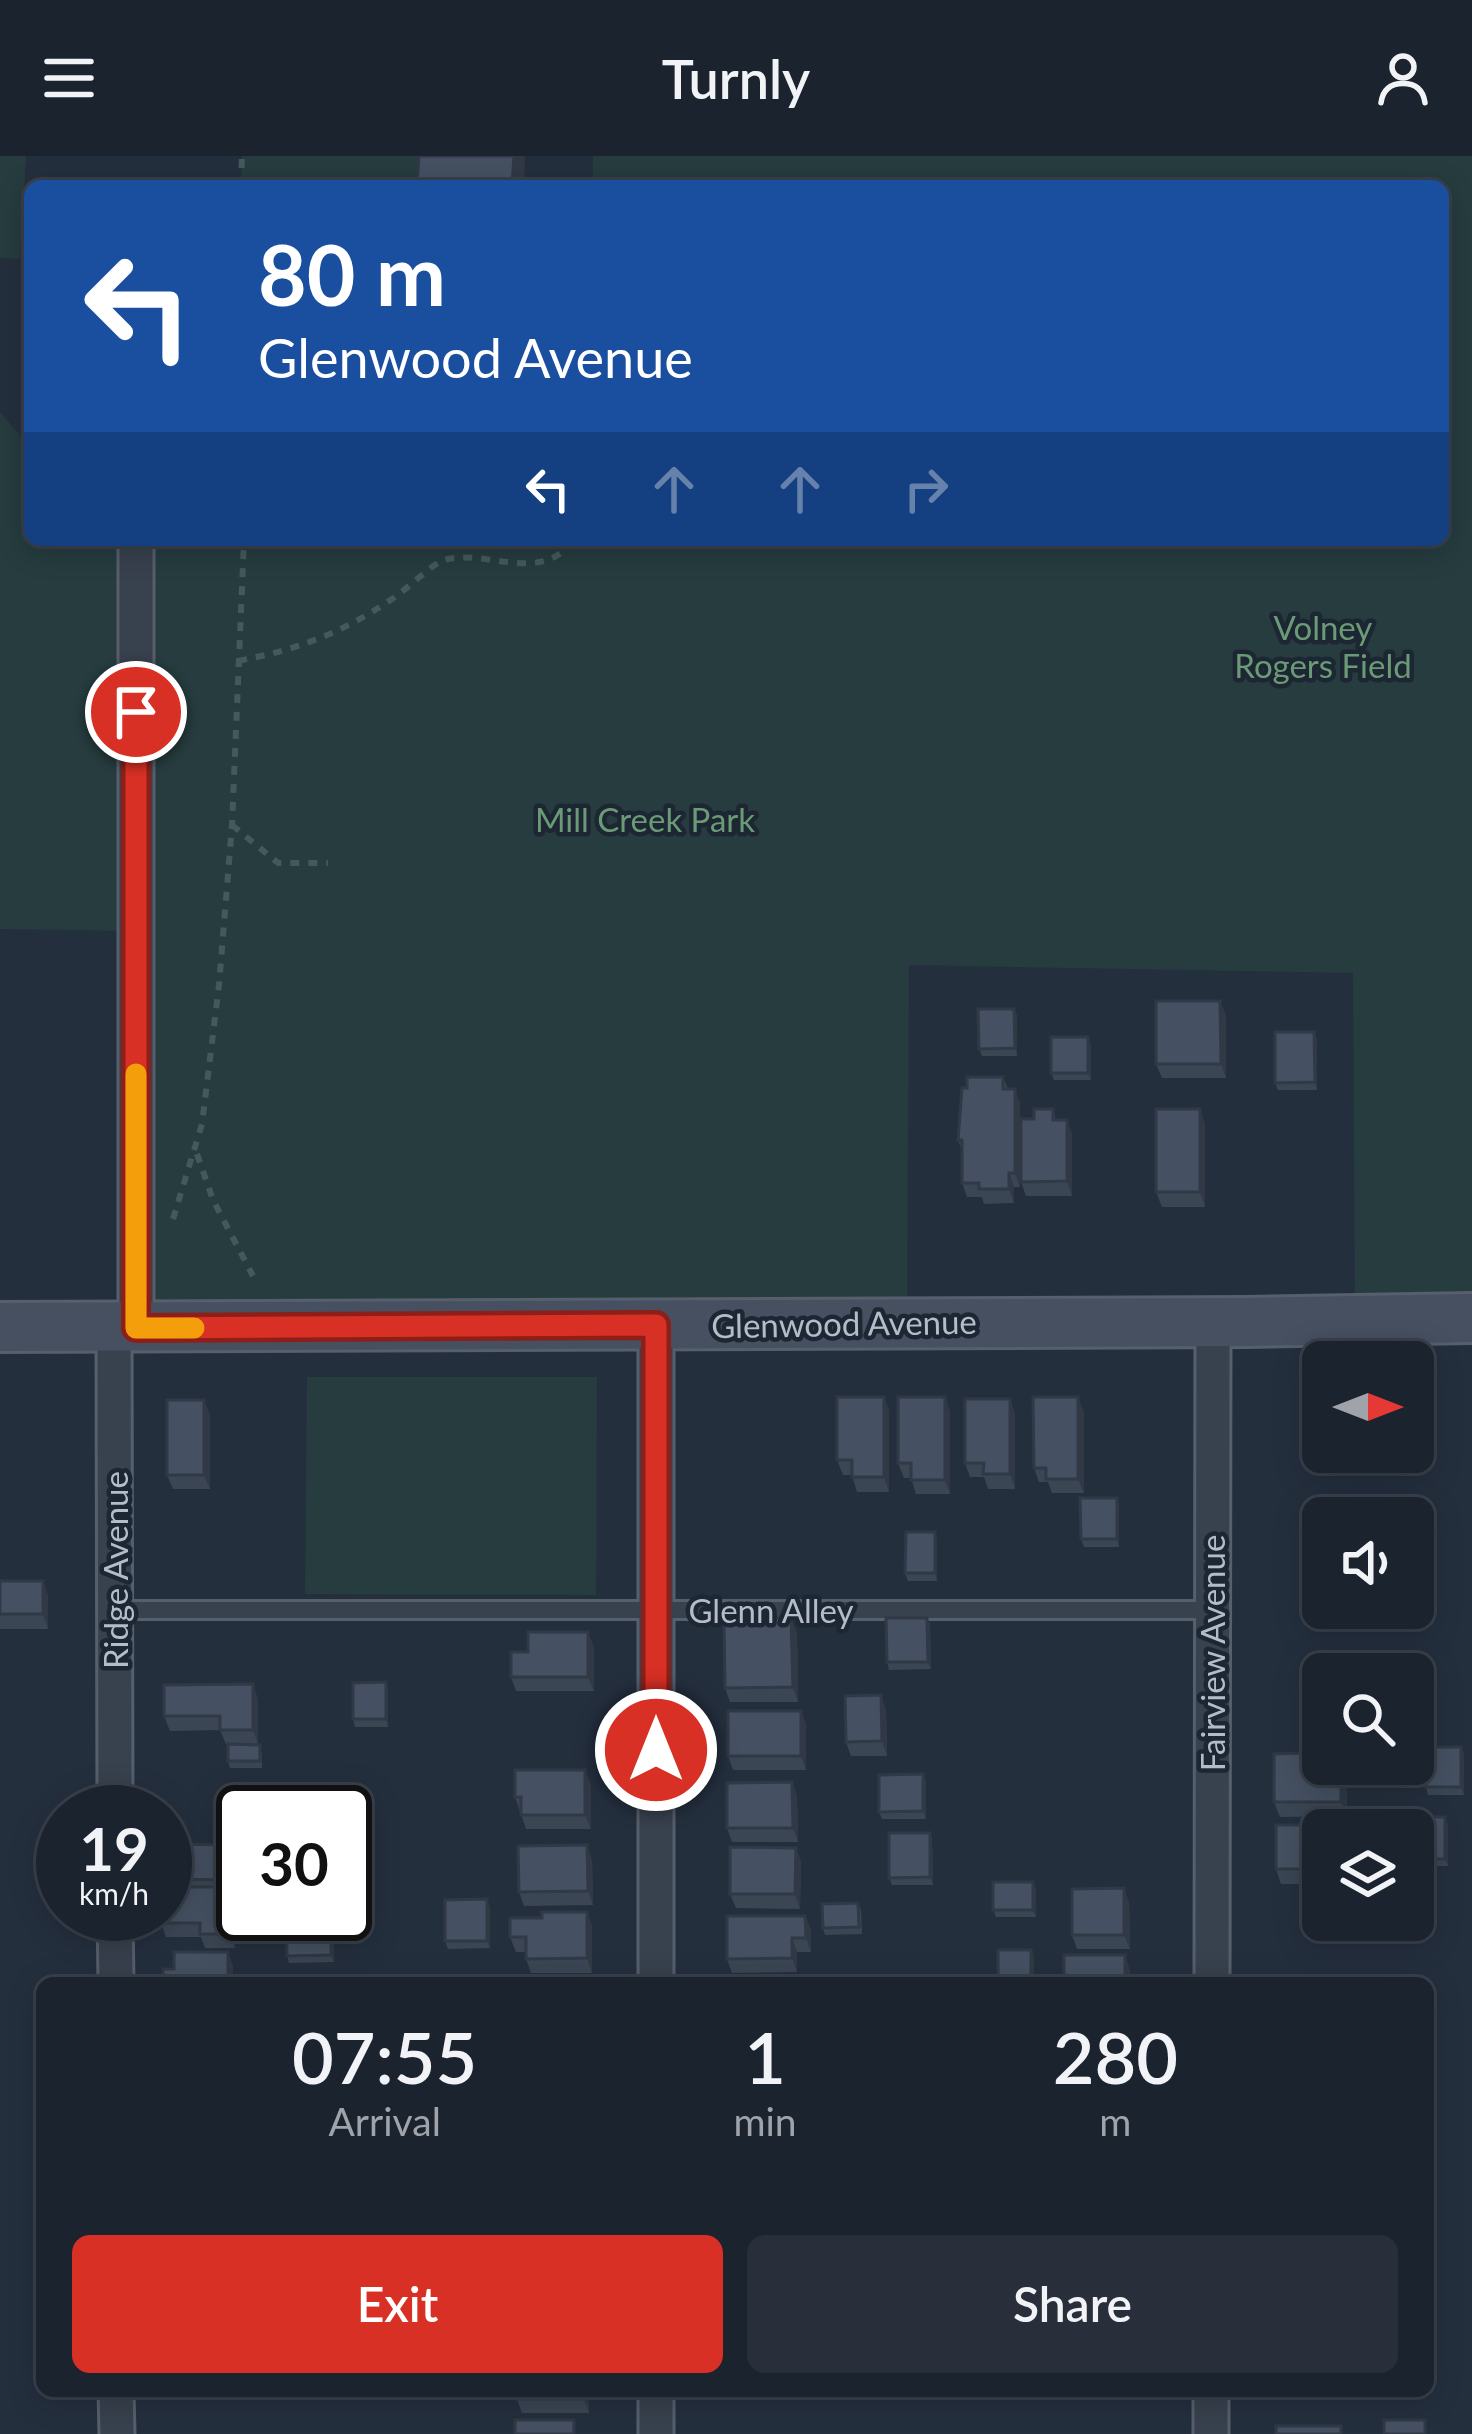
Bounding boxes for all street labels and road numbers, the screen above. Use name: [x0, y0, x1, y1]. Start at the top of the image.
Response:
street label: Glenwood Avenue: [711, 1301, 977, 1345]
street label: Ridge Avenue: [95, 1471, 135, 1669]
street label: Fairview Avenue: [1192, 1535, 1232, 1771]
street label: Glenn Alley: [688, 1590, 854, 1630]

